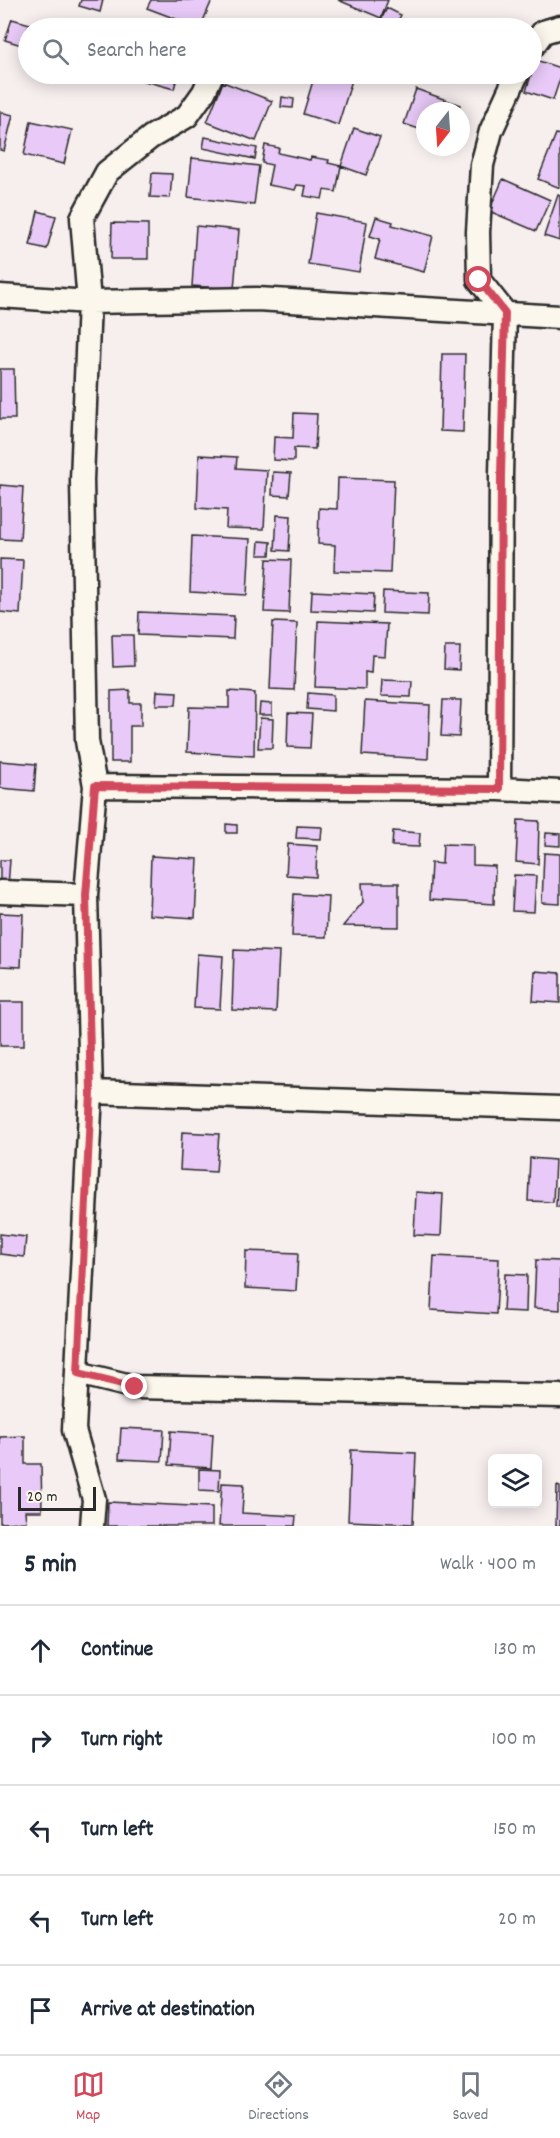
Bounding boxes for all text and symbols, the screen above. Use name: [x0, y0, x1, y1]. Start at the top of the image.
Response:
search box: [18, 18, 542, 84]
icon: search: [39, 35, 72, 68]
text: Search here: [87, 36, 186, 67]
north arrow: [416, 102, 470, 156]
route start: [465, 266, 491, 292]
route end: [121, 1373, 147, 1399]
map controls: [488, 1454, 542, 1508]
button: layers: [488, 1454, 542, 1508]
scale bar: [18, 1484, 96, 1512]
text: 20 m: [27, 1486, 57, 1509]
text: 5 min: [24, 1547, 77, 1584]
text: Walk · 400 m: [440, 1551, 536, 1579]
icon: ahead: [24, 1634, 57, 1667]
text: Continue: [81, 1635, 153, 1666]
text: 130 m: [494, 1636, 536, 1664]
icon: right: [24, 1724, 57, 1757]
text: Turn right: [81, 1725, 163, 1756]
text: 100 m: [492, 1726, 536, 1754]
icon: left: [24, 1814, 57, 1847]
text: Turn left: [81, 1815, 153, 1846]
text: 150 m: [493, 1816, 536, 1844]
icon: left: [24, 1904, 57, 1937]
text: Turn left: [81, 1905, 153, 1936]
text: 20 m: [498, 1906, 536, 1934]
icon: arrive: [24, 1994, 57, 2027]
text: Arrive at destination: [81, 1995, 255, 2026]
tab: Map: [72, 2068, 105, 2127]
tab: Directions: [248, 2068, 309, 2127]
tab: Saved: [452, 2068, 488, 2127]

